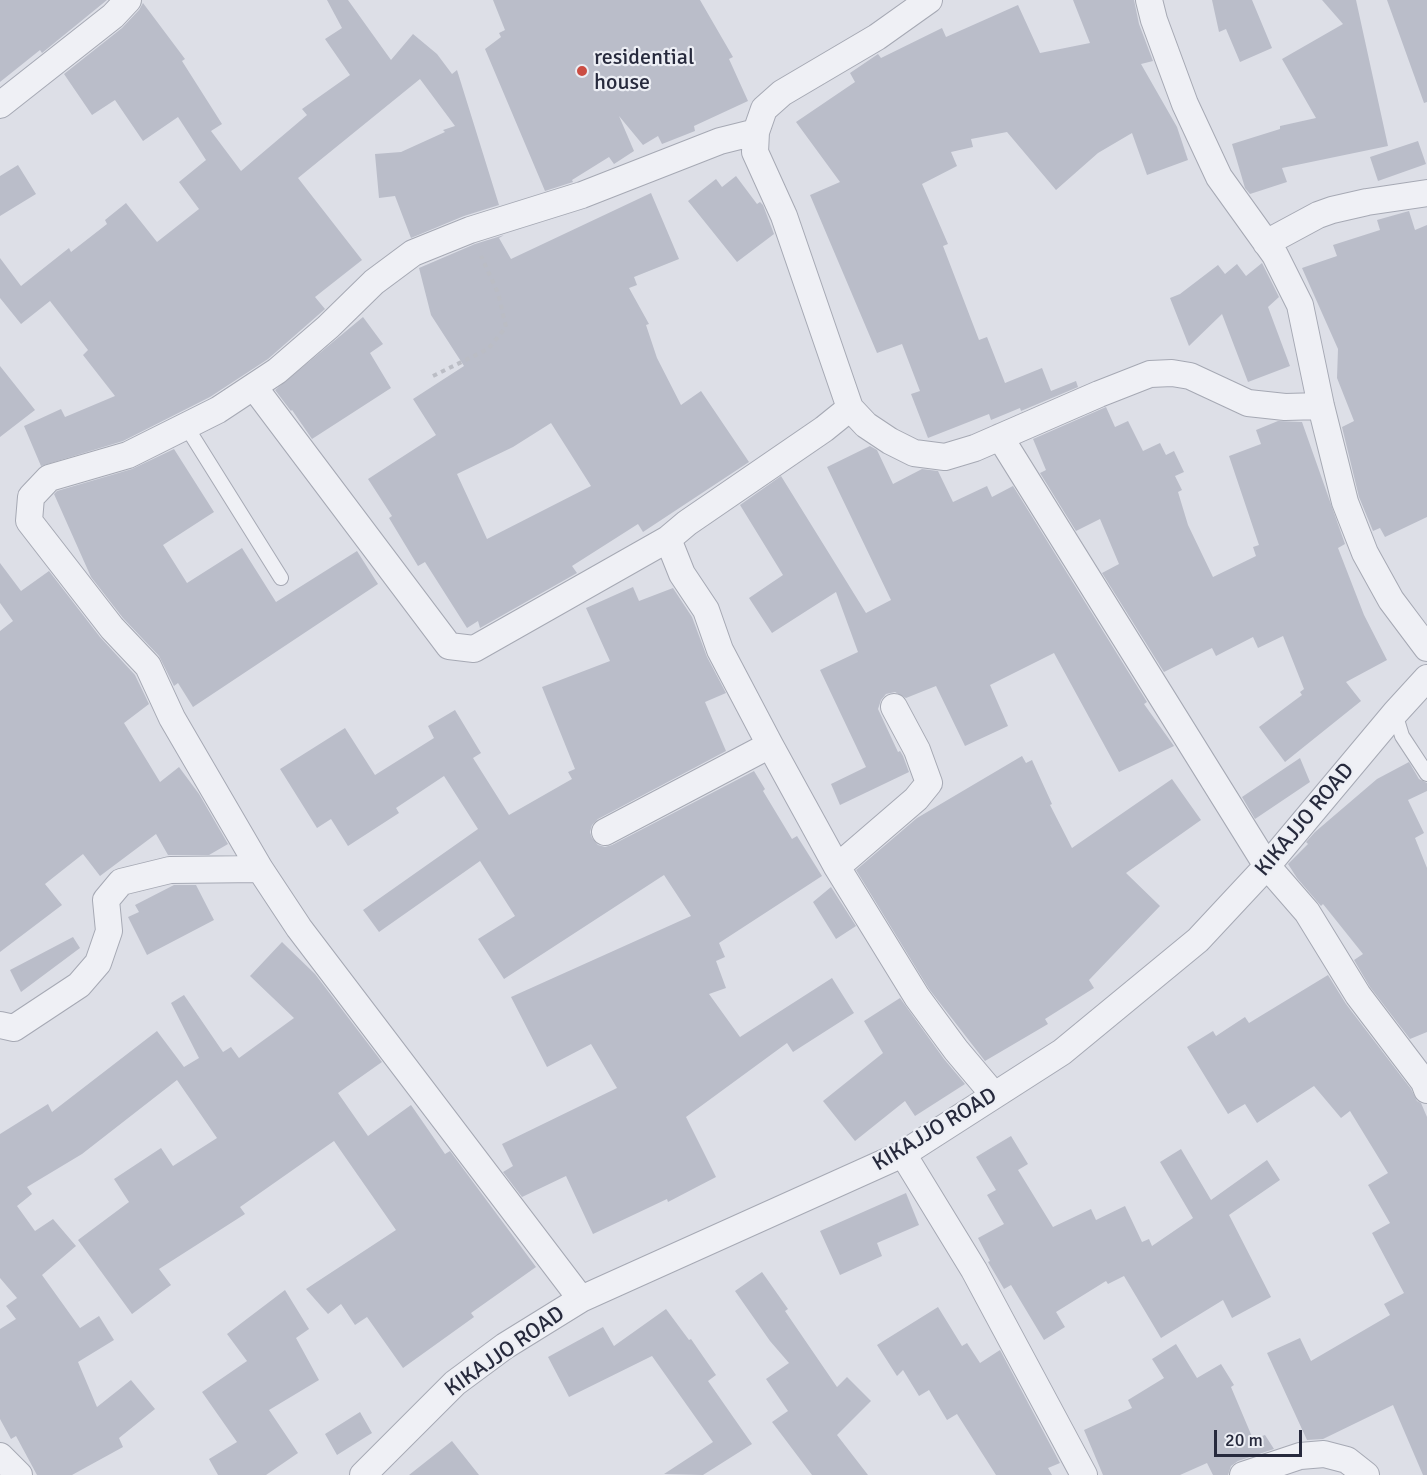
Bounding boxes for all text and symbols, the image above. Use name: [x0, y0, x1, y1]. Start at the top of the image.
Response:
place label: residential house: [594, 45, 694, 96]
marker: residential house: [575, 64, 589, 78]
street label: KIKAJJO ROAD: [1250, 758, 1360, 882]
street label: KIKAJJO ROAD: [868, 1083, 1002, 1177]
street label: KIKAJJO ROAD: [440, 1301, 570, 1403]
scale bar: [1217, 1418, 1306, 1456]
text: 20 m: [1225, 1429, 1263, 1451]

